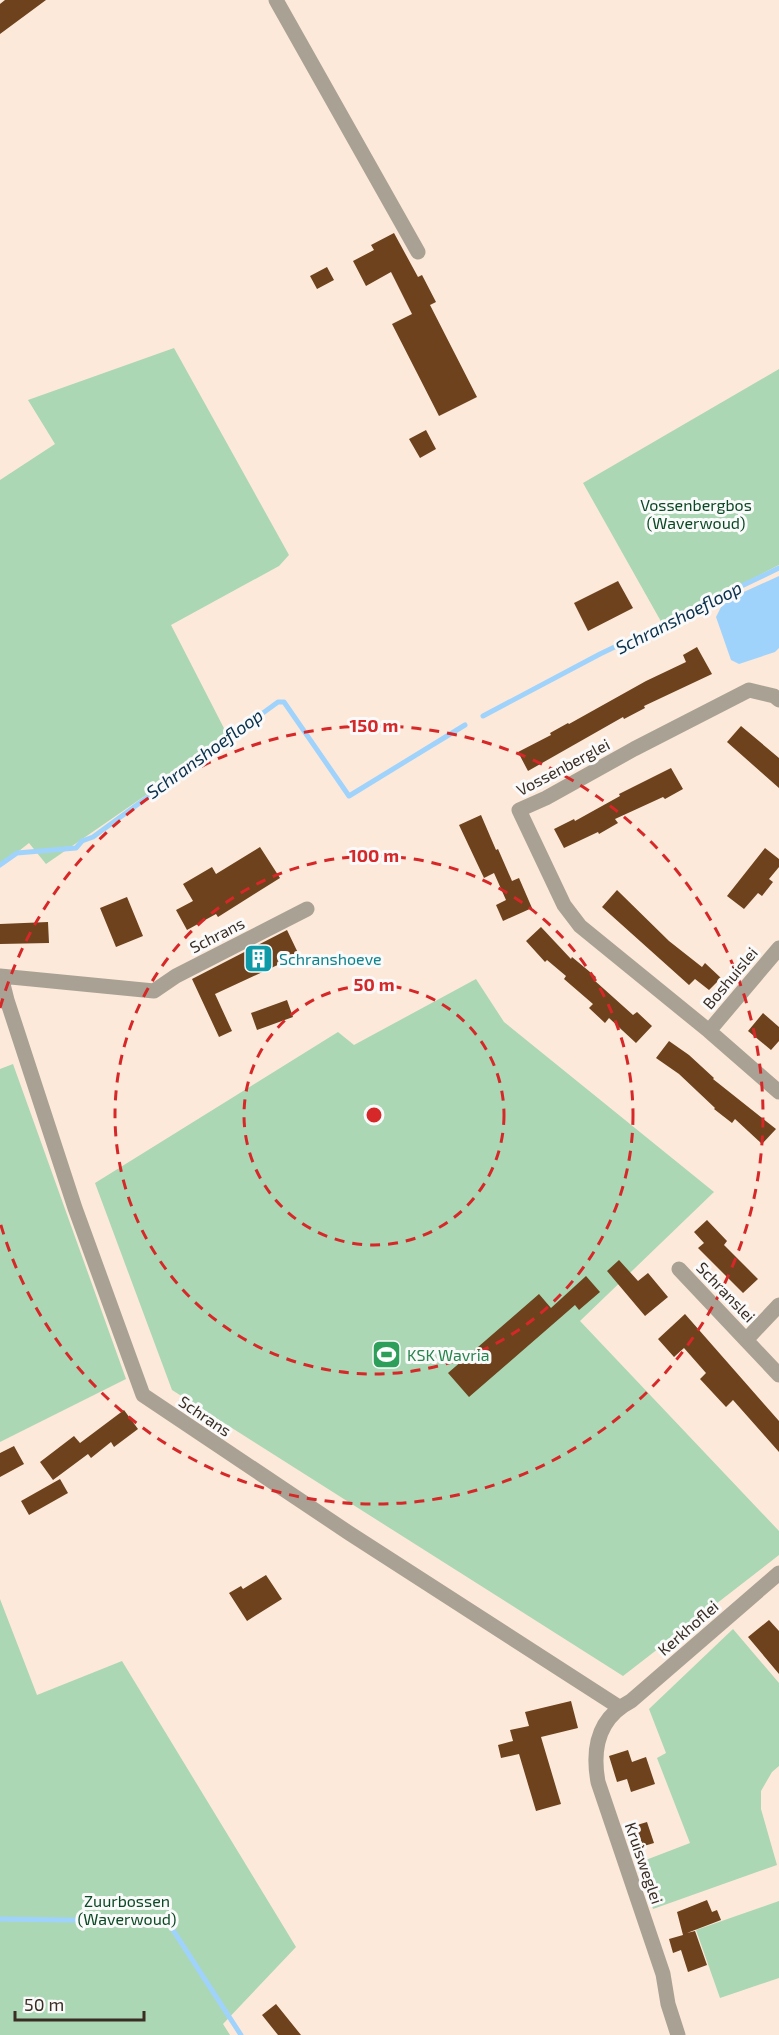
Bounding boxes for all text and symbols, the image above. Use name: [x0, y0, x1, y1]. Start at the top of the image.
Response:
park label: Vossenbergbos (Waverwoud): [640, 495, 752, 532]
water label: Schranshoefloop: [612, 576, 745, 658]
water label: Schranshoefloop: [142, 703, 267, 803]
text: 150 m: [350, 714, 398, 736]
street label: Vossenberglei: [513, 734, 613, 799]
text: 100 m: [349, 844, 399, 866]
street label: Schrans: [186, 913, 247, 956]
building icon: Schranshoeve: [242, 943, 274, 975]
street label: Boshuislei: [698, 943, 761, 1012]
place label: Schranshoeve: [279, 949, 382, 968]
text: 50 m: [353, 973, 395, 995]
centre of rings: [364, 1105, 384, 1125]
street label: Schranslei: [693, 1258, 760, 1326]
sports icon: KSK Wavria: [370, 1339, 402, 1371]
place label: KSK Wavria: [407, 1345, 490, 1364]
street label: Schrans: [176, 1391, 235, 1440]
street label: Kerkhoflei: [654, 1596, 722, 1659]
street label: Kruisweglei: [622, 1820, 667, 1906]
park label: Zuurbossen (Waverwoud): [78, 1891, 176, 1928]
scale bar: [15, 1984, 144, 2022]
text: 50 m: [24, 1993, 64, 2015]

